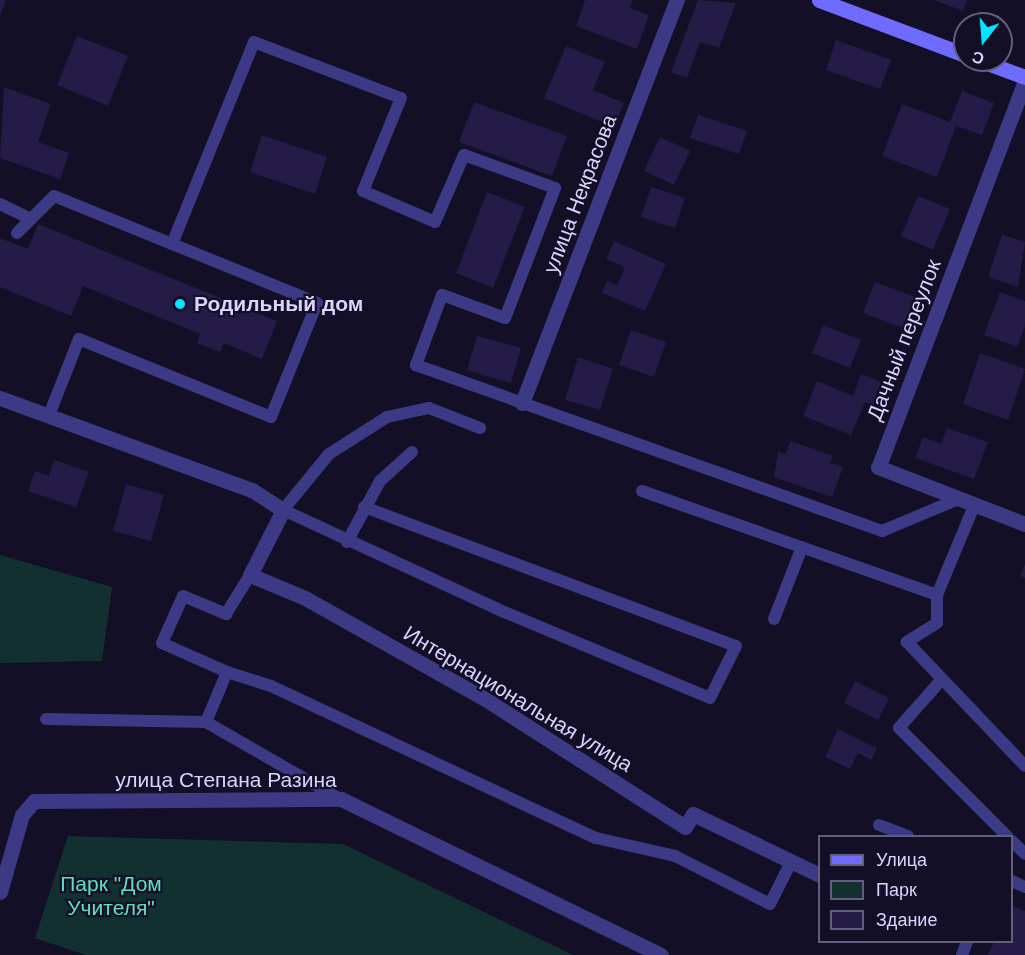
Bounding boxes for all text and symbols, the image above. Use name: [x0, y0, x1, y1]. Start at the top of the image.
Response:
north arrow: [953, 12, 1013, 72]
text: С: [970, 48, 986, 68]
street label: улица Некрасова: [538, 111, 622, 277]
street label: Дачный переулок: [862, 256, 946, 424]
place label: Родильный дом: [194, 291, 363, 317]
marker: Родильный дом: [171, 295, 189, 313]
street label: Интернациональная улица: [399, 621, 637, 777]
street label: улица Степана Разина: [115, 767, 337, 793]
legend: [818, 835, 1013, 943]
text: Улица: [876, 850, 927, 870]
park label: Парк "Дом Учителя": [60, 871, 162, 921]
text: Парк: [876, 880, 917, 900]
text: Здание: [876, 910, 937, 930]

